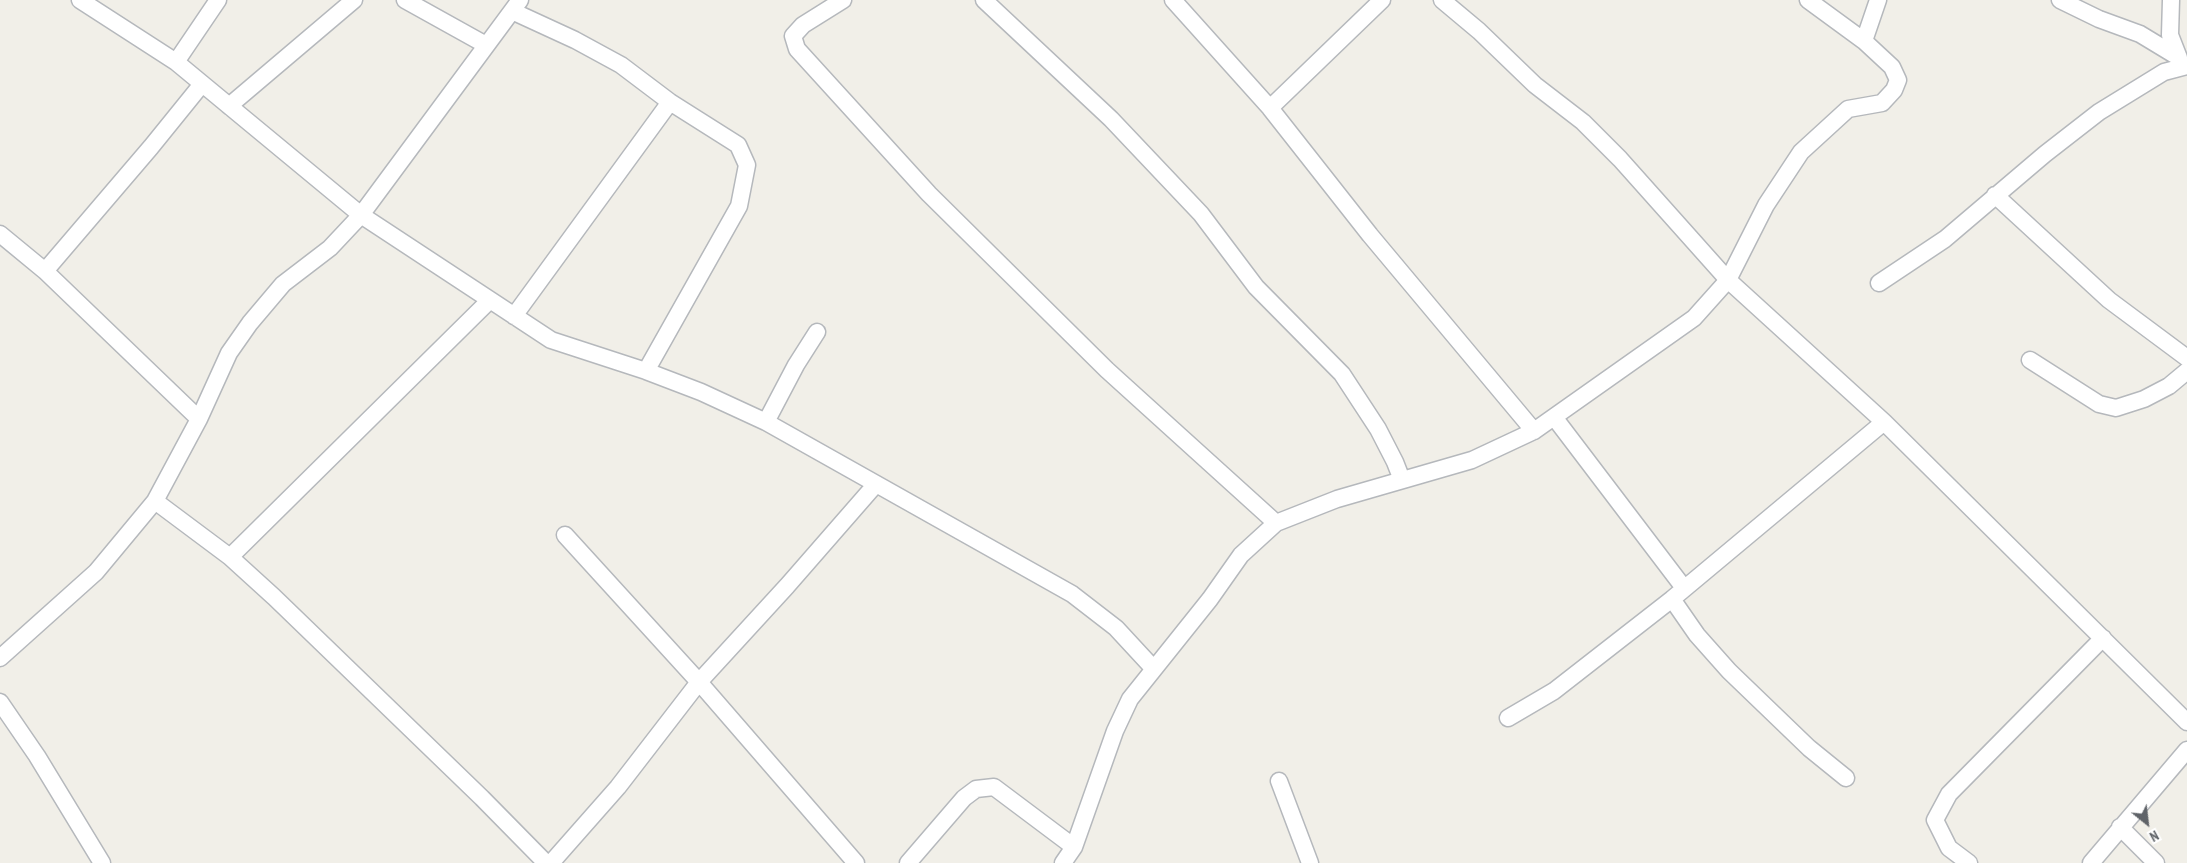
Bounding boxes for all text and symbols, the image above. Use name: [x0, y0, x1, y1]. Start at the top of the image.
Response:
north arrow: [2122, 798, 2172, 848]
text: N: [2147, 826, 2162, 846]

